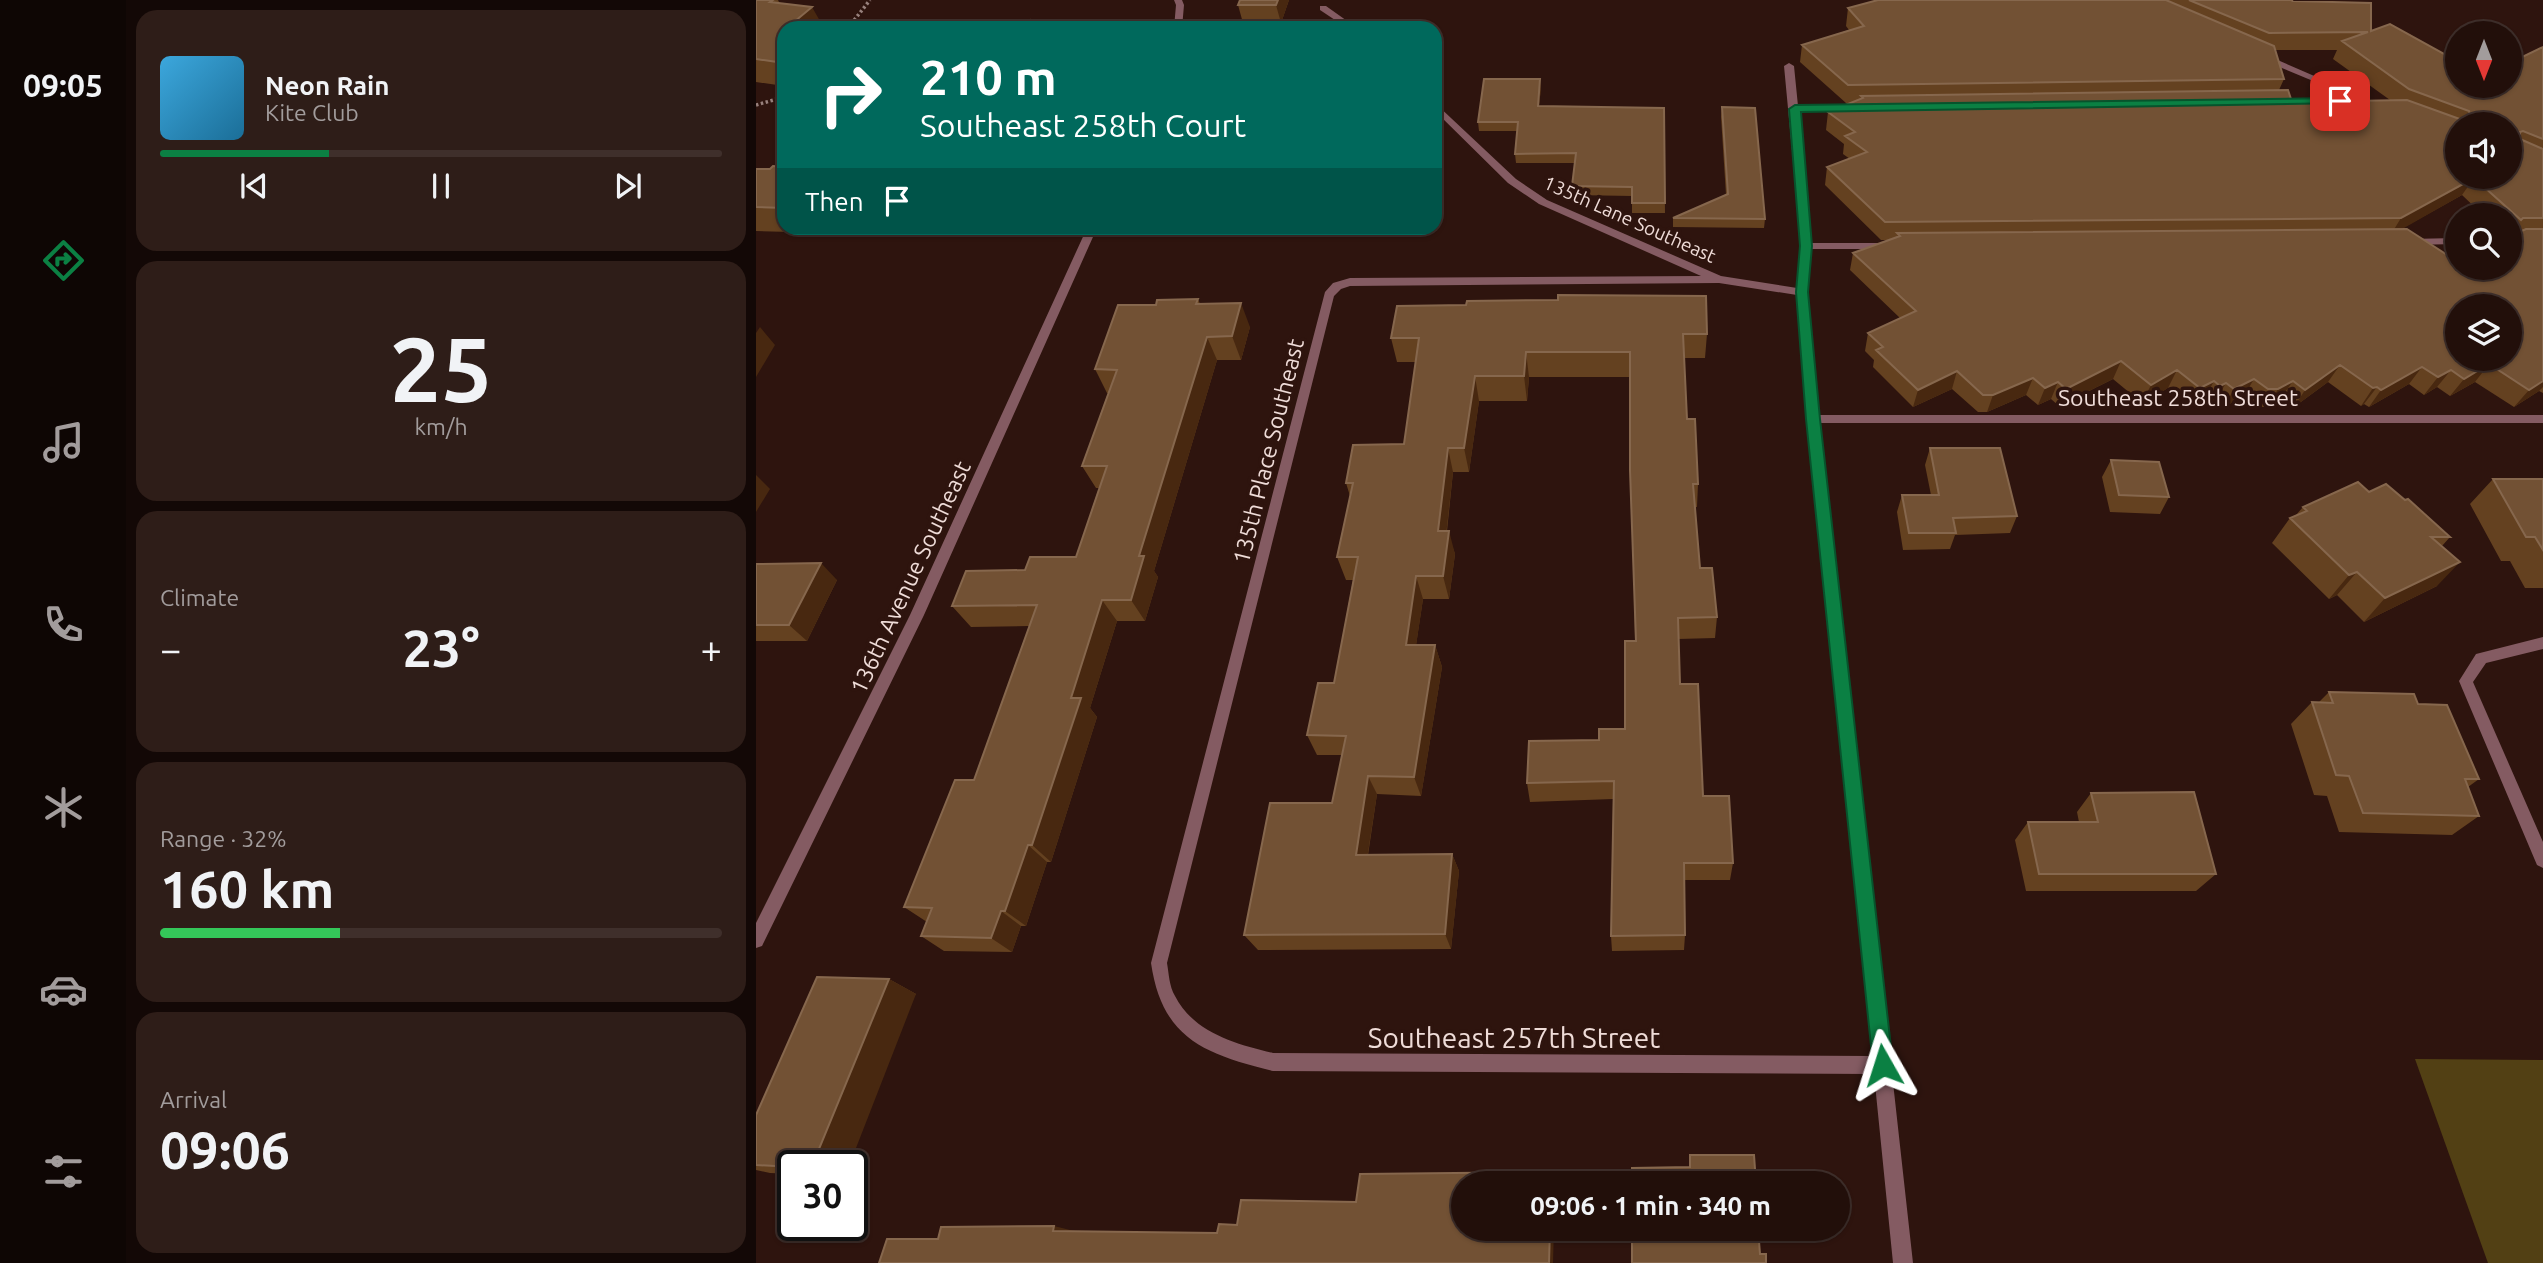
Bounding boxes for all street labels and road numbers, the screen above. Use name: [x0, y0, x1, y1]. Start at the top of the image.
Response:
street label: 135th Lane Southeast: [1540, 171, 1720, 267]
street label: 135th Place Southeast: [1228, 336, 1308, 566]
street label: Southeast 258th Street: [2058, 385, 2298, 410]
street label: 136th Avenue Southeast: [845, 457, 975, 697]
street label: Southeast 257th Street: [1368, 1022, 1660, 1053]

